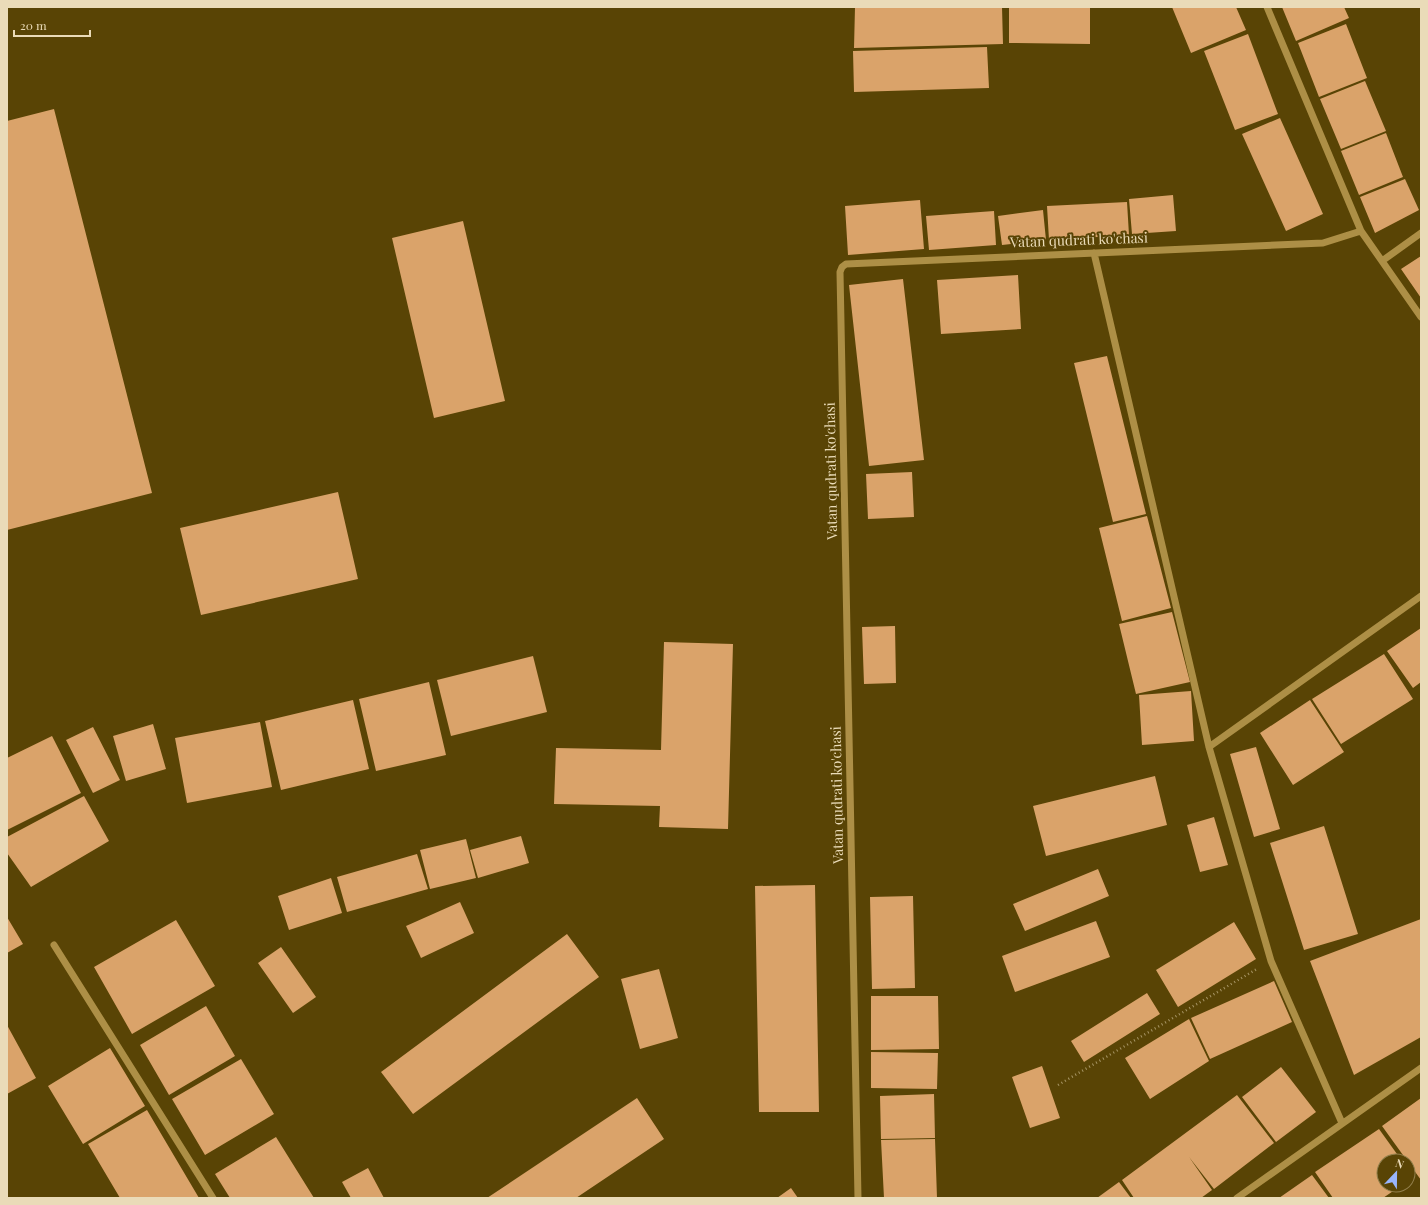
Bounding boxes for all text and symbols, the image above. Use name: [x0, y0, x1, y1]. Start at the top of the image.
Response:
scale bar: [14, 12, 90, 38]
text: 20 m: [20, 17, 47, 33]
street label: Vatan qudrati ko'chasi: [1009, 228, 1148, 251]
street label: Vatan qudrati ko'chasi: [820, 402, 841, 541]
street label: Vatan qudrati ko'chasi: [826, 726, 847, 865]
north arrow: [1376, 1153, 1416, 1193]
text: N: [1393, 1155, 1406, 1172]

